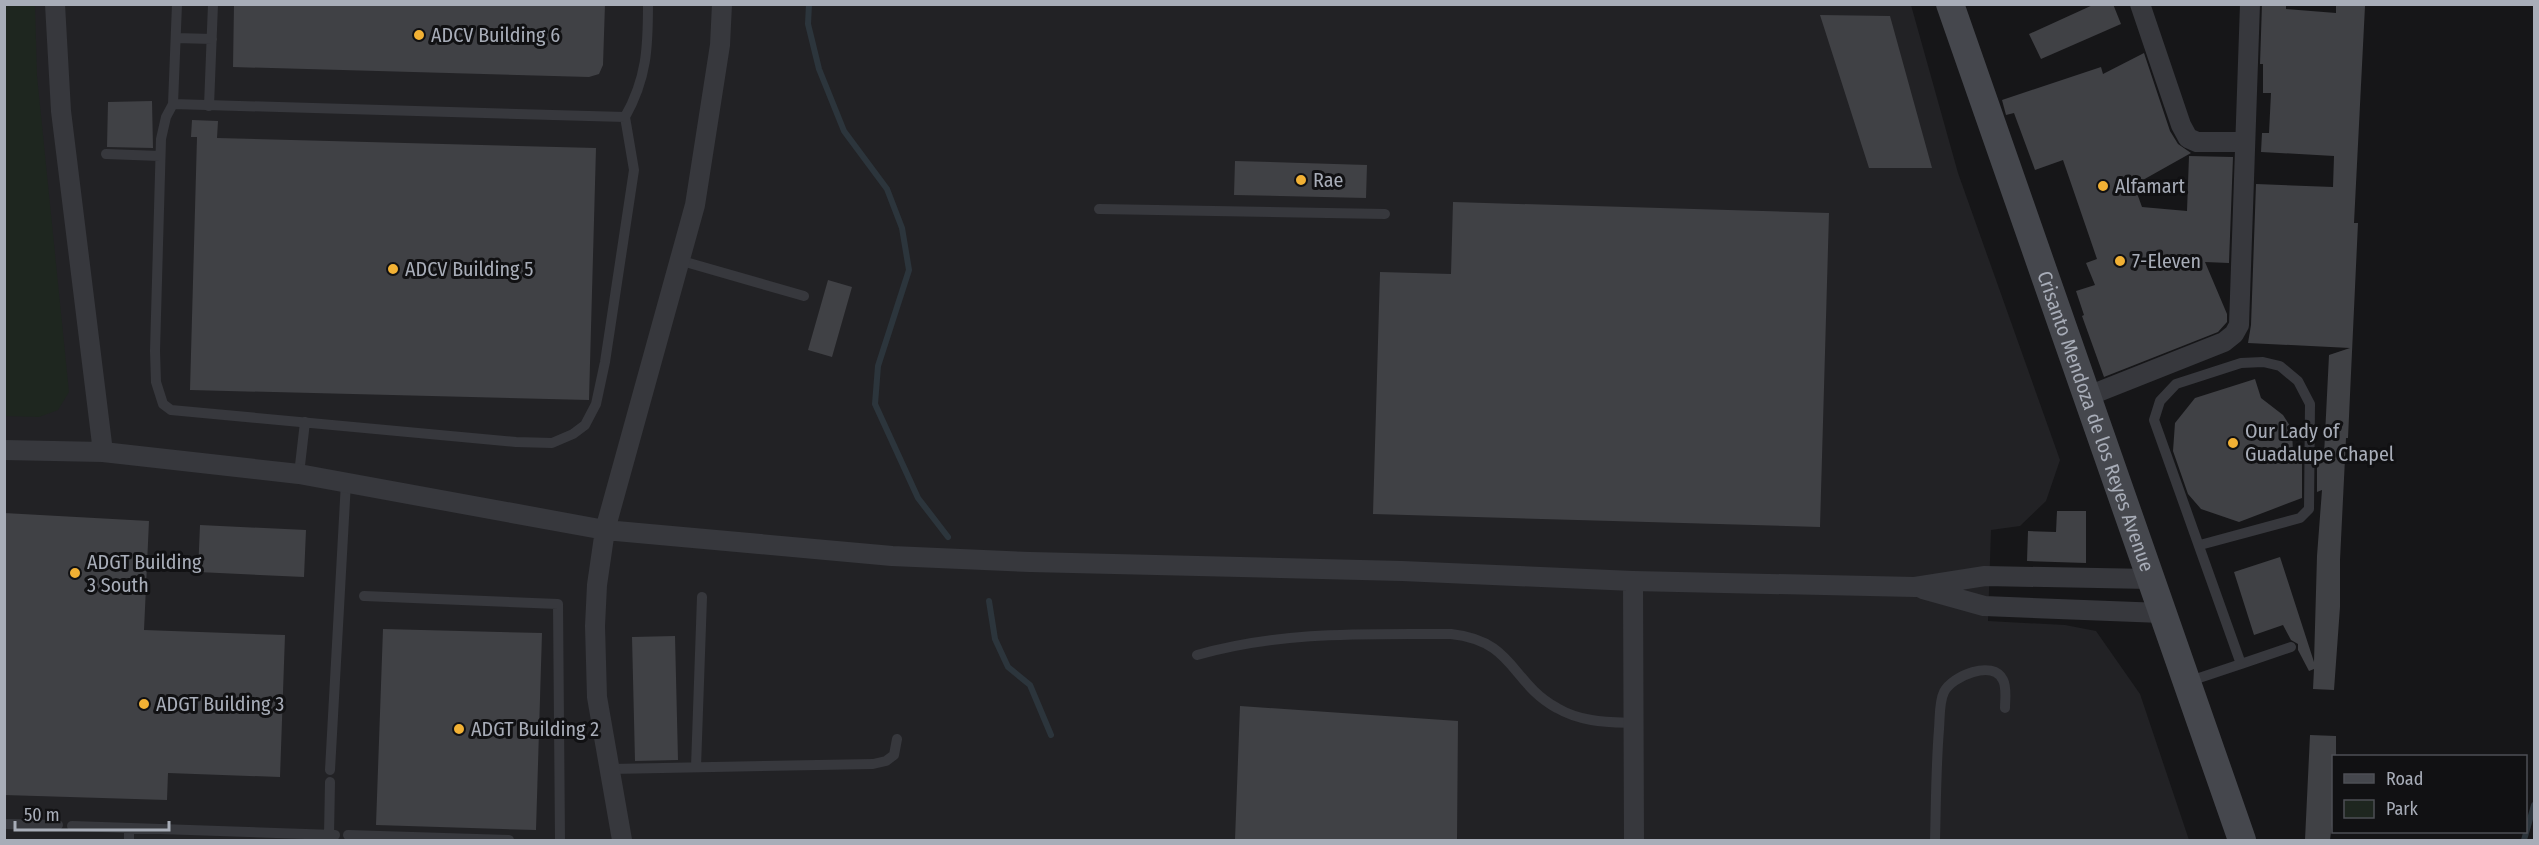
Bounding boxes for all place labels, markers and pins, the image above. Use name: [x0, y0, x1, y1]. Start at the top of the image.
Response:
place label: ADCV Building 6: [431, 23, 560, 47]
marker: ADCV Building 6: [412, 28, 426, 42]
place label: Rae: [1313, 168, 1343, 192]
marker: Rae: [1294, 173, 1308, 187]
place label: Alfamart: [2115, 174, 2185, 198]
marker: Alfamart: [2096, 179, 2110, 193]
place label: 7-Eleven: [2132, 249, 2201, 273]
marker: 7-Eleven: [2113, 254, 2127, 268]
place label: ADCV Building 5: [405, 257, 533, 281]
marker: ADCV Building 5: [386, 262, 400, 276]
place label: Our Lady of Guadalupe Chapel: [2245, 419, 2394, 466]
marker: Our Lady of Guadalupe Chapel: [2226, 436, 2240, 450]
place label: ADGT Building 3 South: [87, 550, 202, 597]
marker: ADGT Building 3 South: [68, 566, 82, 580]
place label: ADGT Building 3: [156, 692, 284, 716]
marker: ADGT Building 3: [137, 697, 151, 711]
place label: ADGT Building 2: [471, 717, 599, 741]
marker: ADGT Building 2: [452, 722, 466, 736]

